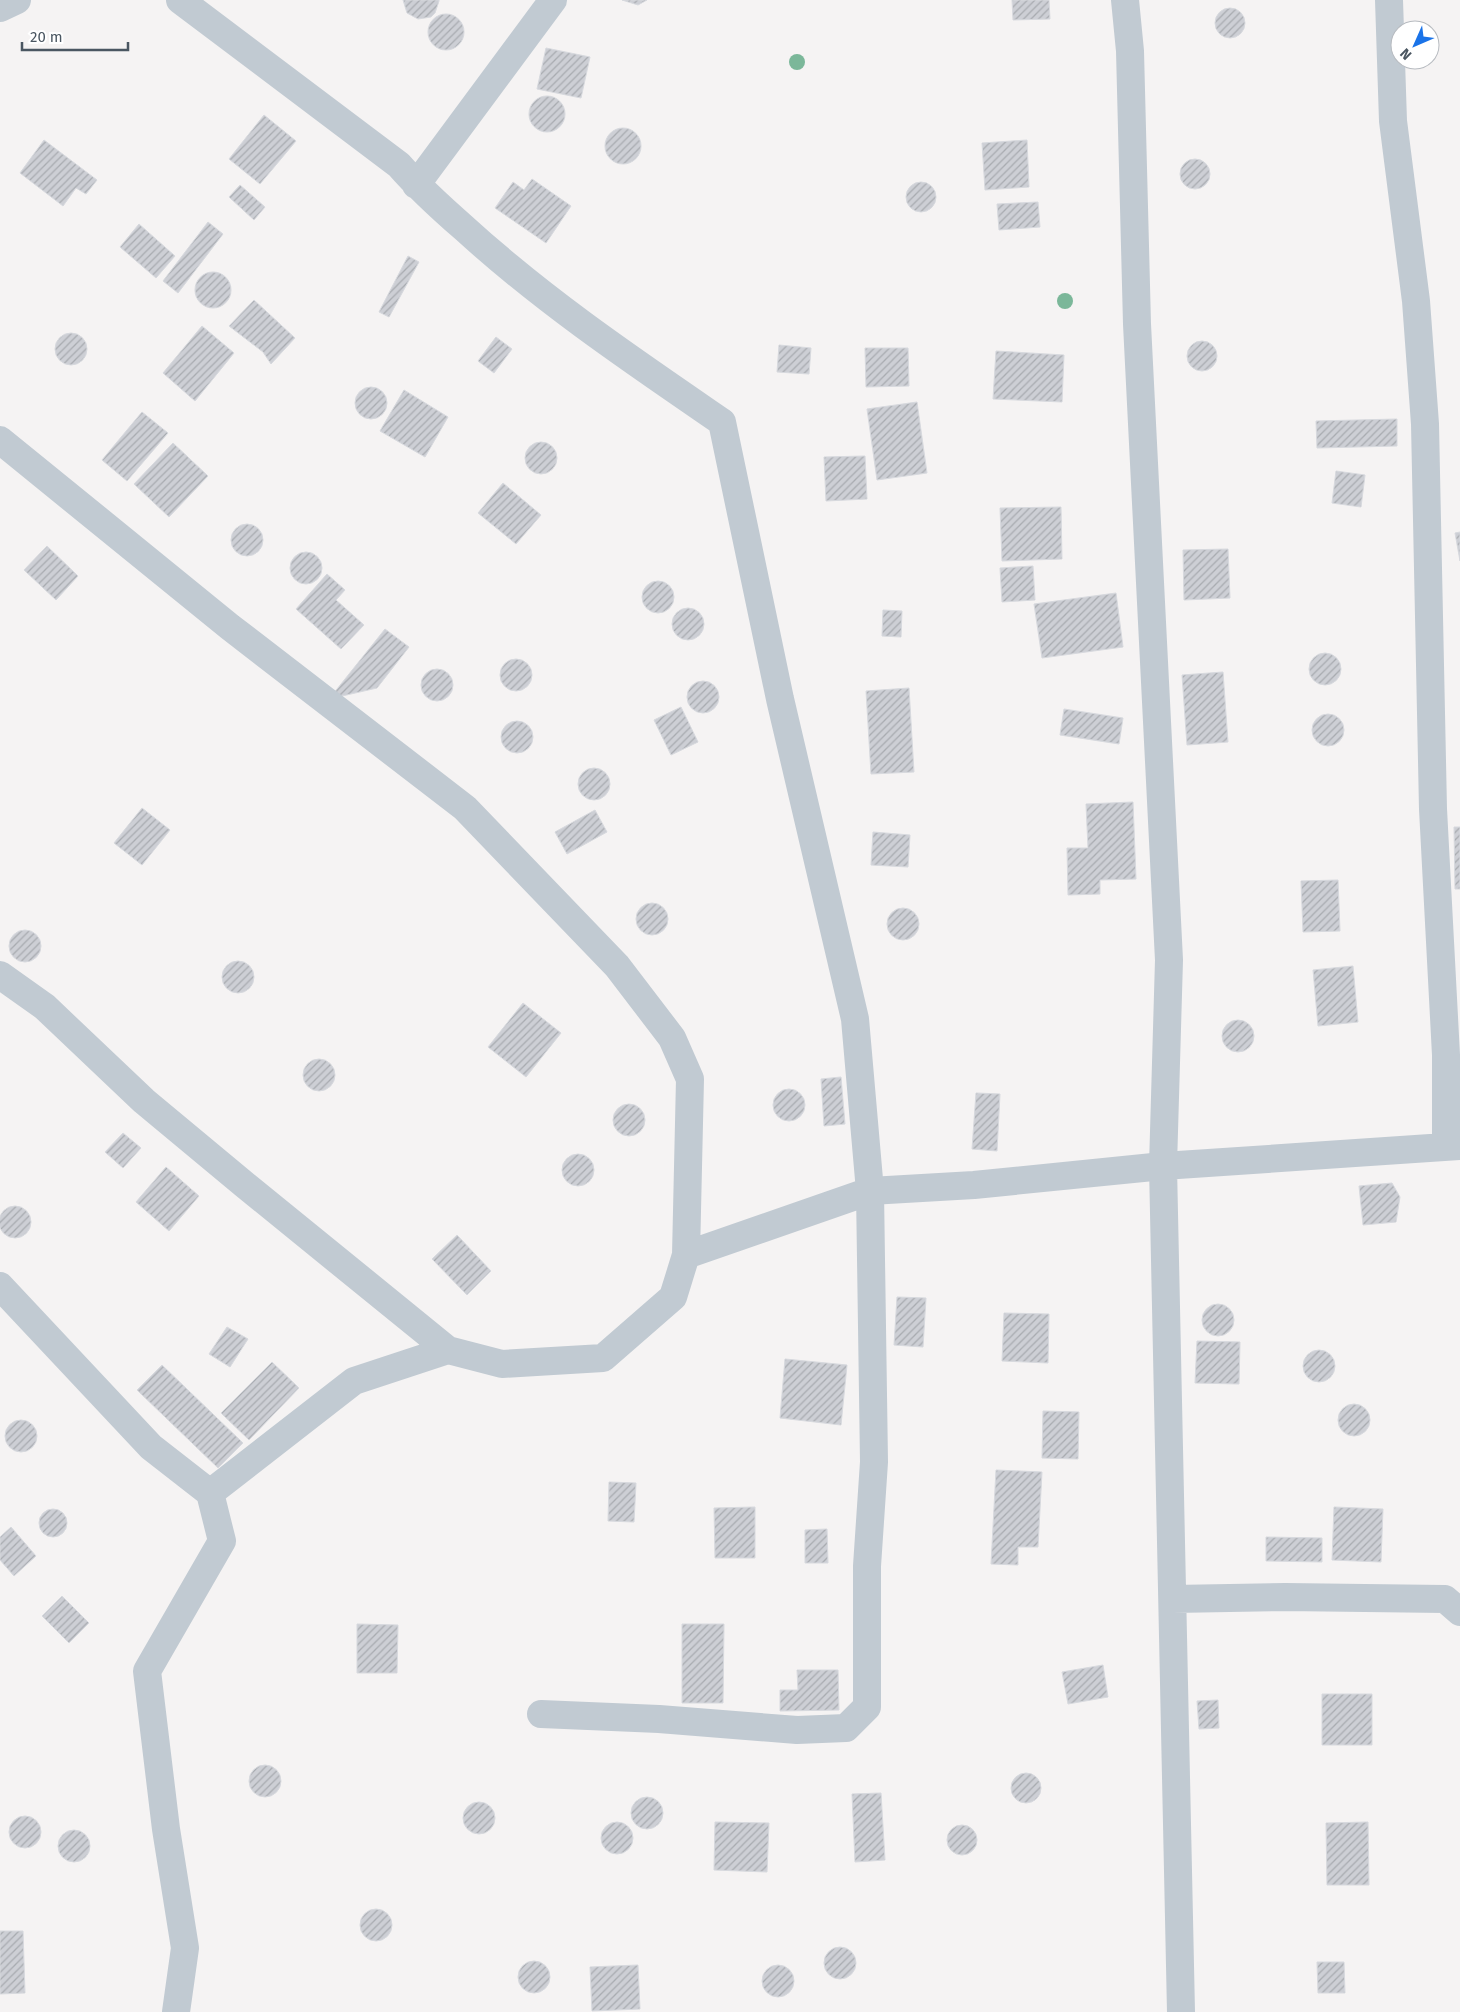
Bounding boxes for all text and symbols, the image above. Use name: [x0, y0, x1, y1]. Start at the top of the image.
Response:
scale bar: [22, 20, 129, 52]
north arrow: [1390, 20, 1440, 70]
text: 20 m: [30, 28, 63, 46]
text: N: [1397, 45, 1415, 63]

